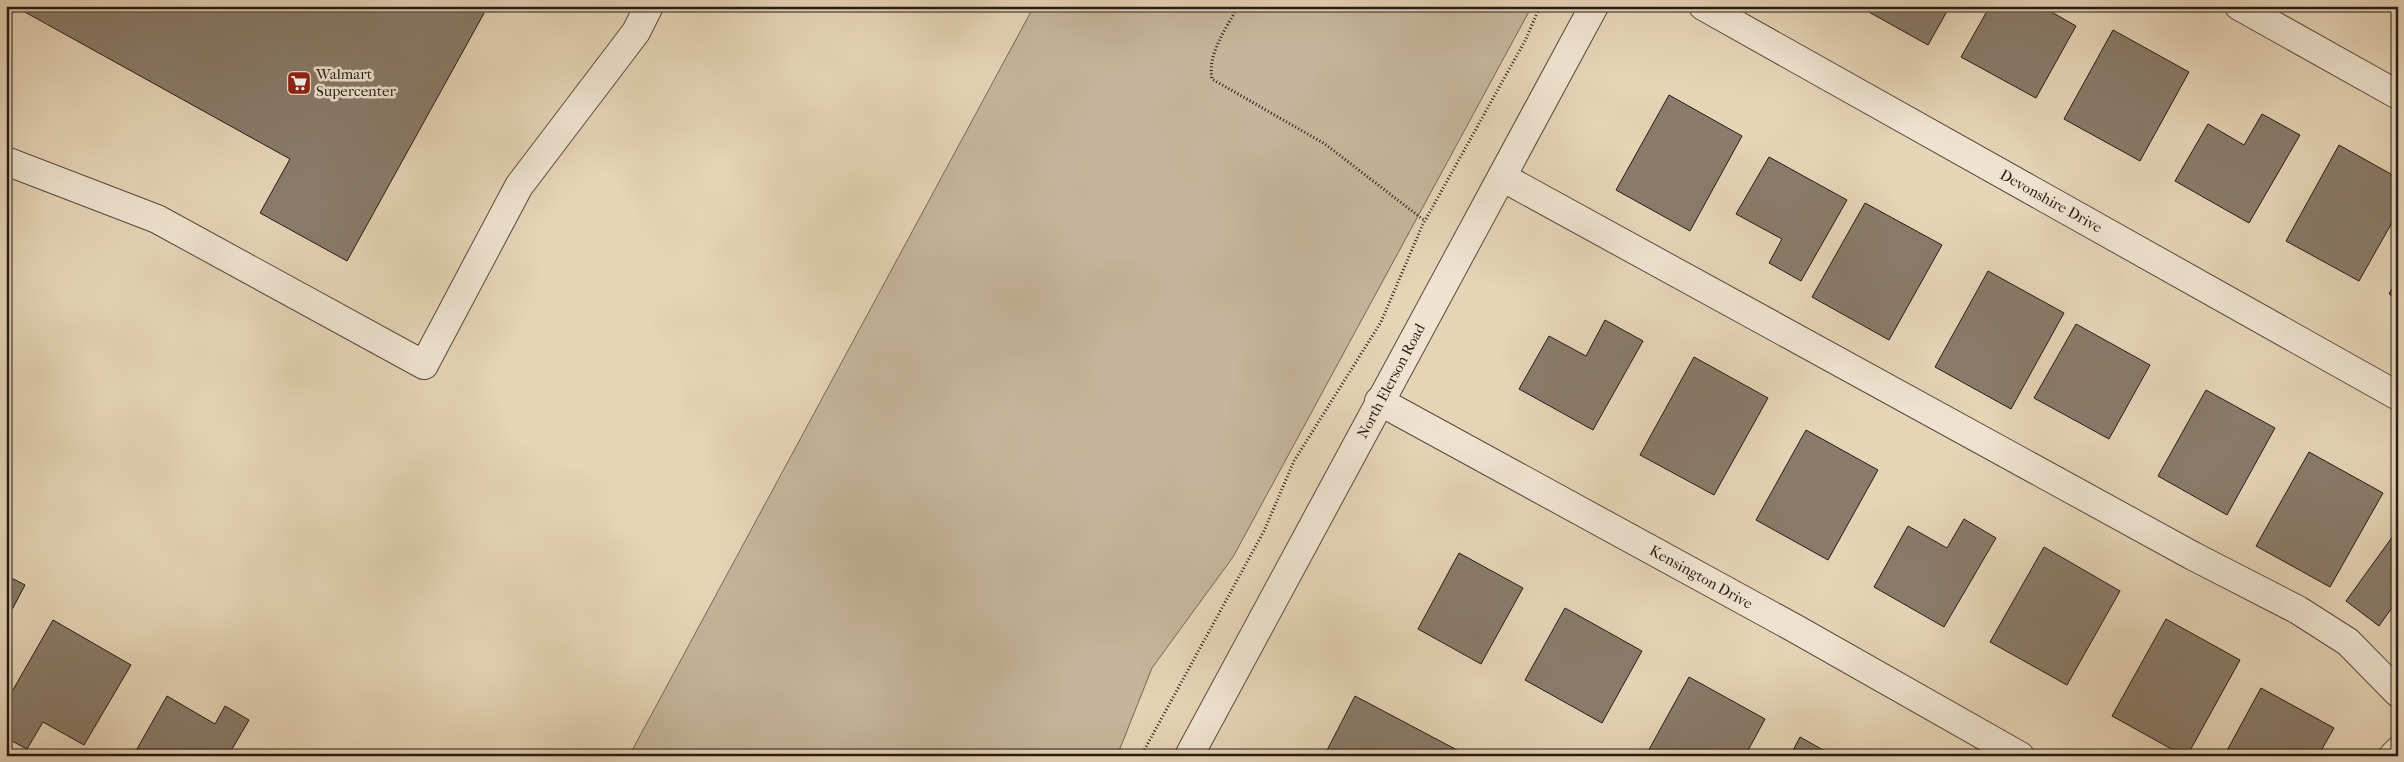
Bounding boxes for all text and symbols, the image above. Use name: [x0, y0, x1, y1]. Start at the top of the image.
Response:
place label: Walmart Supercenter: [315, 65, 396, 100]
supermarket icon: Walmart Supercenter: [286, 70, 312, 96]
street label: Devonshire Drive: [1997, 165, 2106, 237]
street label: North Elerson Road: [1353, 320, 1429, 441]
street label: Kensington Drive: [1646, 541, 1756, 613]

